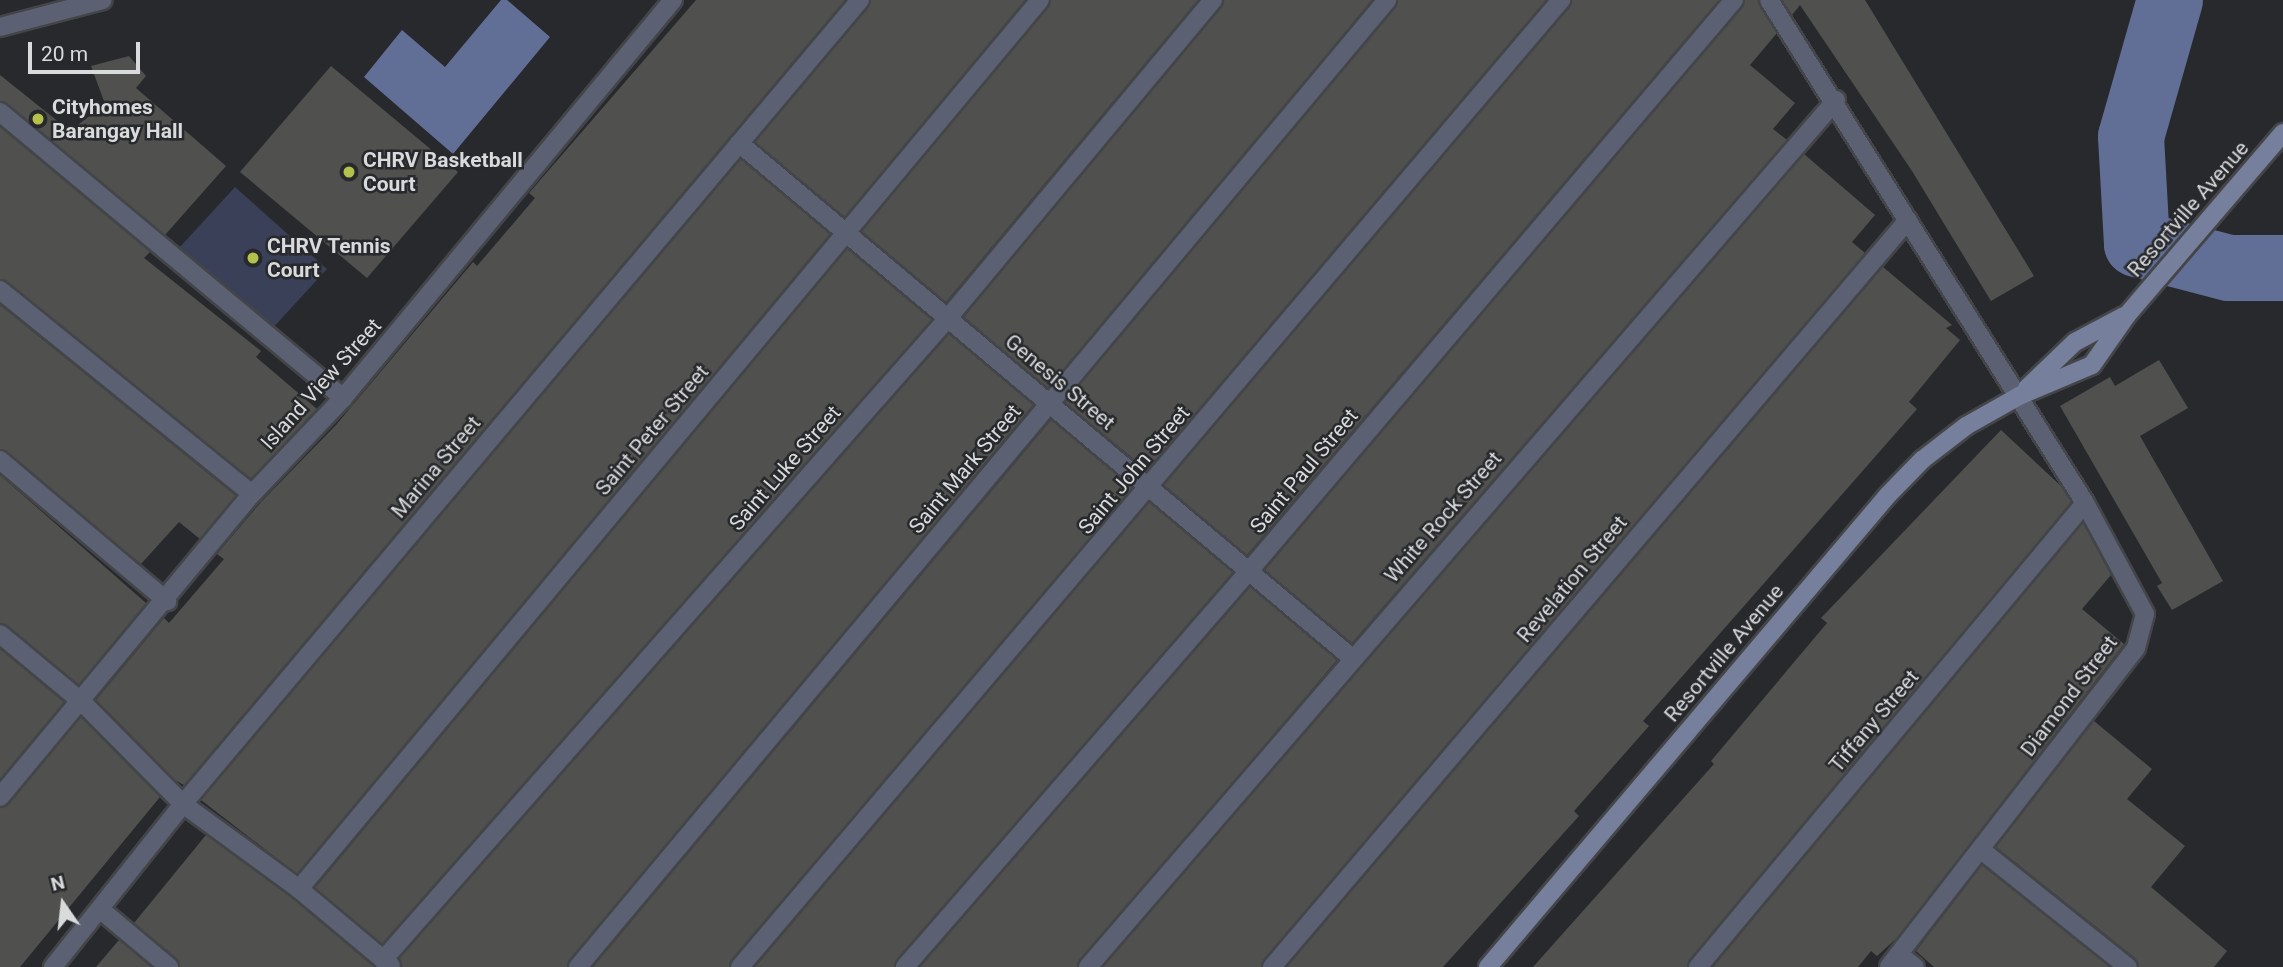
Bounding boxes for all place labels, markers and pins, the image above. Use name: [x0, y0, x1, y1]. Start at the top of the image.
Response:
place label: Cityhomes Barangay Hall: [52, 94, 183, 144]
marker: Cityhomes Barangay Hall: [30, 111, 46, 127]
place label: CHRV Basketball Court: [363, 147, 523, 197]
marker: CHRV Basketball Court: [341, 164, 357, 180]
place label: CHRV Tennis Court: [267, 233, 391, 283]
marker: CHRV Tennis Court: [245, 250, 261, 266]

